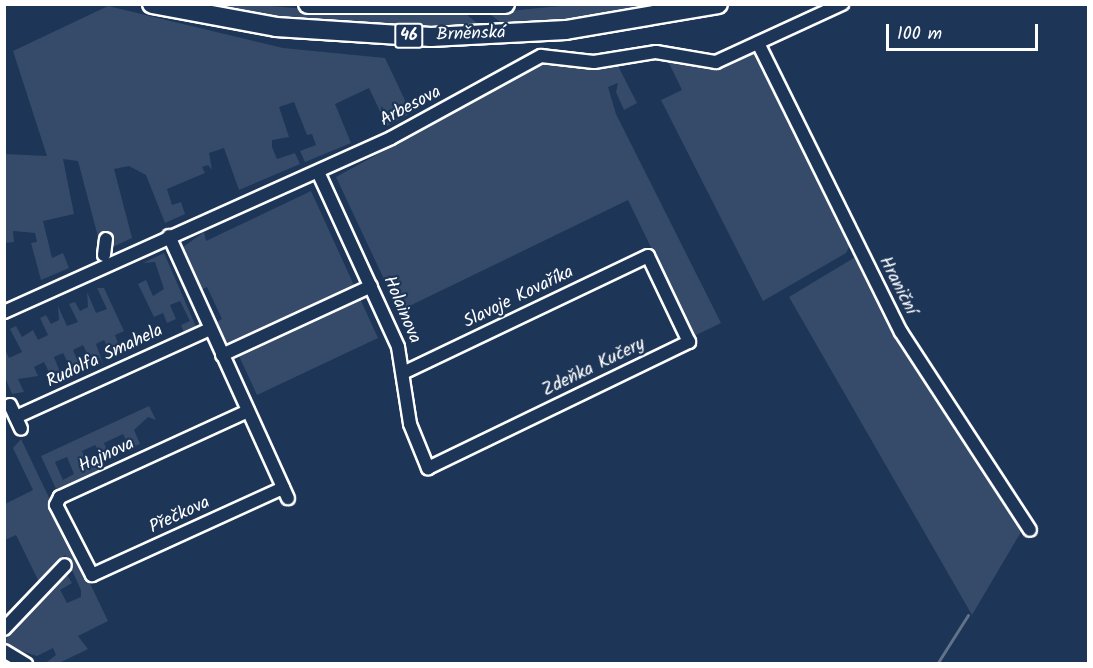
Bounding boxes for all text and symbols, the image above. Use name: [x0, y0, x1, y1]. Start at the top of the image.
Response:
scale bar: [889, 12, 1040, 50]
text: 100 m: [897, 20, 942, 49]
road number: 46: [394, 23, 424, 49]
street label: Brněnská: [436, 23, 506, 47]
street label: Arbesova: [377, 82, 445, 132]
street label: Hraniční: [873, 253, 921, 319]
street label: Slavoje Kovaříka: [460, 262, 578, 334]
street label: Holainova: [377, 273, 425, 347]
street label: Rudolfa Smahela: [43, 321, 167, 393]
street label: Zdeňka Kučery: [539, 334, 649, 402]
street label: Hajnova: [76, 434, 138, 478]
street label: Přečkova: [146, 493, 214, 539]

